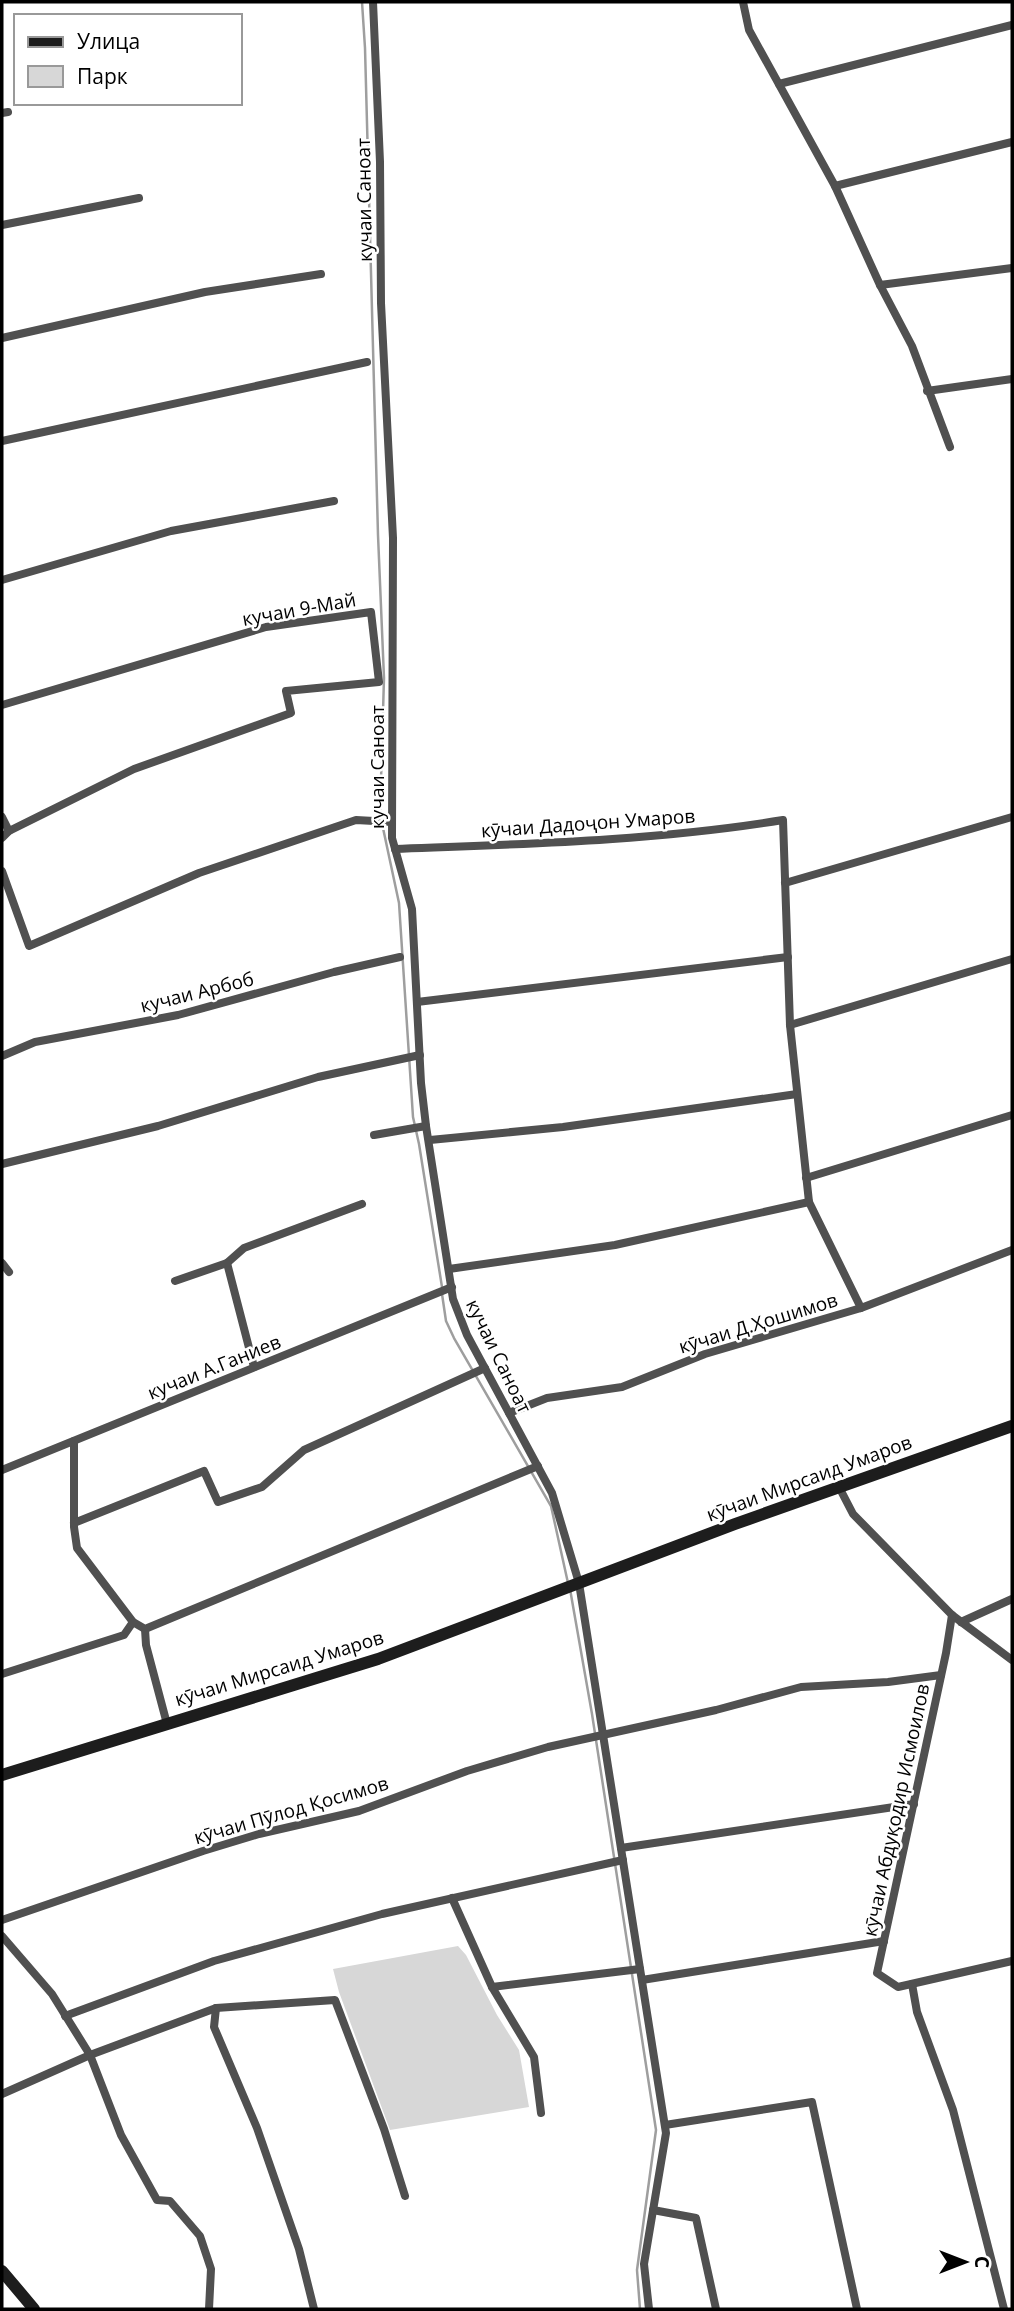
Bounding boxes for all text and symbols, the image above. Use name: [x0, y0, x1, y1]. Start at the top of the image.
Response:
legend: [14, 14, 242, 105]
text: Улица: [77, 27, 140, 55]
text: Парк: [77, 62, 128, 90]
street label: кучаи Саноат: [350, 138, 378, 262]
street label: кучаи 9-Май: [240, 586, 358, 632]
street label: кучаи Саноат: [364, 705, 390, 829]
street label: кӯчаи Дадоҷон Умаров: [480, 803, 696, 843]
street label: кучаи Арбоб: [138, 965, 256, 1019]
street label: кӯчаи Д.Ҳошимов: [675, 1286, 841, 1360]
street label: кучаи Саноат: [460, 1295, 538, 1417]
street label: кучаи А.Ганиев: [143, 1328, 285, 1406]
street label: кӯчаи Мирсаид Умаров: [703, 1429, 915, 1527]
street label: кӯчаи Мирсаид Умаров: [171, 1624, 387, 1712]
street label: кӯчаи Абдуқодир Исмоилов: [856, 1681, 936, 1939]
street label: кӯчаи Пӯлод Қосимов: [191, 1770, 391, 1850]
north arrow: [930, 2227, 1000, 2297]
text: С: [969, 2256, 995, 2268]

